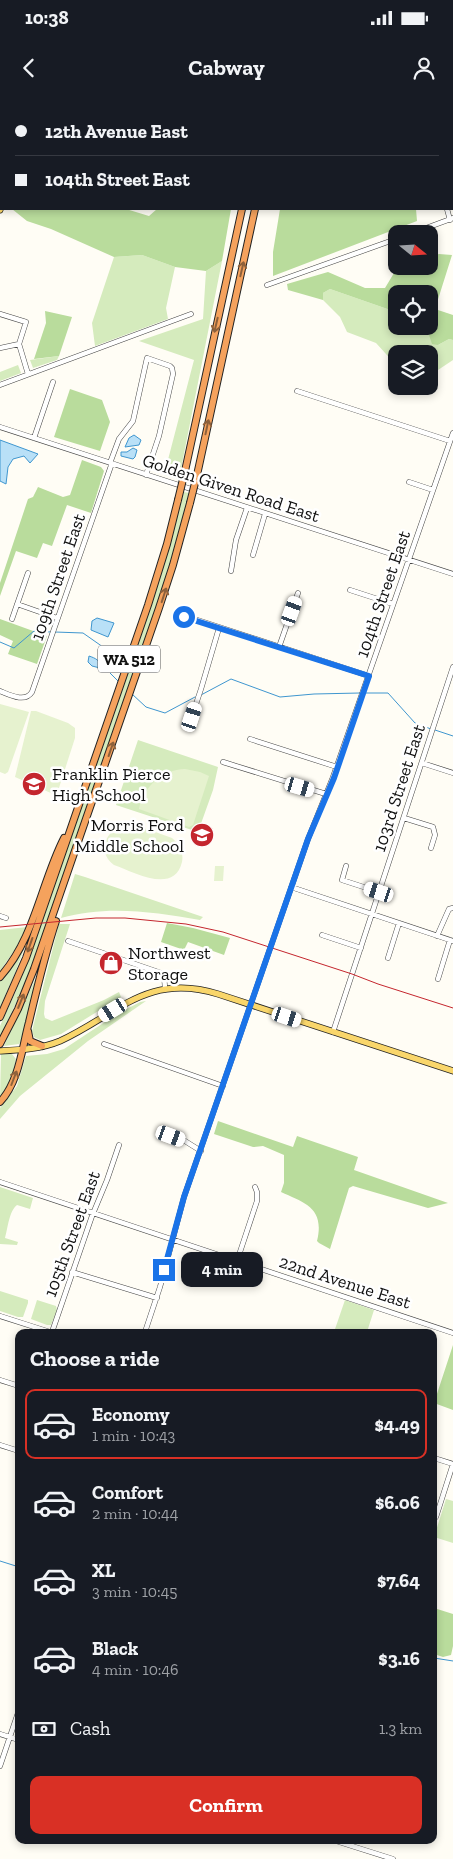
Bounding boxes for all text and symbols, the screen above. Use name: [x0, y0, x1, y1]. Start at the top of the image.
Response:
text: 10:38: [25, 6, 69, 29]
icon: back: [15, 54, 43, 82]
text: Cabway: [188, 54, 265, 81]
icon: person: [410, 54, 438, 82]
text: 12th Avenue East: [45, 120, 188, 143]
text: 104th Street East: [45, 168, 190, 191]
north arrow: [388, 225, 438, 275]
map controls: [388, 225, 438, 395]
one-way arrow: [238, 261, 247, 277]
button: locate: [388, 285, 438, 335]
one-way arrow: [211, 316, 220, 332]
button: layers: [388, 345, 438, 395]
one-way arrow: [203, 420, 212, 436]
street label: Golden Given Road East: [140, 449, 323, 527]
street label: 109th Street East: [26, 510, 90, 643]
street label: 104th Street East: [351, 527, 415, 660]
one-way arrow: [159, 587, 169, 603]
car: [279, 594, 304, 628]
route start: [173, 606, 195, 628]
road number: WA 512: [98, 646, 160, 672]
car: [180, 700, 203, 734]
street label: 103rd Street East: [368, 721, 430, 855]
one-way arrow: [107, 741, 116, 757]
place label: Franklin Pierce High School: [52, 763, 170, 806]
school or university icon: Franklin Pierce High School: [21, 771, 47, 797]
car: [283, 776, 316, 798]
place label: Morris Ford Middle School: [75, 814, 184, 857]
school or university icon: Morris Ford Middle School: [189, 822, 215, 848]
car: [362, 880, 395, 904]
one-way arrow: [25, 937, 34, 953]
place label: Northwest Storage: [128, 942, 211, 985]
shop icon: Northwest Storage: [98, 950, 124, 976]
one-way arrow: [17, 993, 26, 1009]
car: [96, 996, 129, 1024]
car: [270, 1005, 303, 1029]
one-way arrow: [10, 1070, 19, 1086]
car: [154, 1124, 187, 1148]
street label: 105th Street East: [39, 1168, 105, 1300]
street label: 22nd Avenue East: [276, 1250, 414, 1314]
callout: 4 min: [182, 1252, 264, 1288]
route end: [153, 1259, 175, 1281]
text: 4 min: [202, 1260, 242, 1279]
text: Choose a ride: [30, 1345, 160, 1372]
icon: car: [32, 1402, 77, 1447]
text: Economy: [92, 1403, 170, 1426]
text: $4.49: [375, 1413, 420, 1436]
text: 1 min · 10:43: [92, 1426, 175, 1445]
icon: car: [32, 1480, 77, 1525]
text: Comfort: [92, 1481, 163, 1504]
text: $6.06: [375, 1491, 420, 1514]
text: 2 min · 10:44: [92, 1504, 178, 1523]
icon: car: [32, 1558, 77, 1603]
text: XL: [92, 1559, 115, 1582]
text: $7.64: [377, 1569, 420, 1592]
text: 3 min · 10:45: [92, 1582, 177, 1601]
icon: car: [32, 1636, 77, 1681]
text: Black: [92, 1637, 138, 1660]
text: $3.16: [378, 1647, 420, 1670]
text: 4 min · 10:46: [92, 1660, 179, 1679]
icon: cash: [30, 1715, 58, 1743]
text: Cash: [70, 1717, 110, 1740]
text: 1.3 km: [379, 1719, 422, 1738]
button: Confirm: [30, 1776, 422, 1834]

